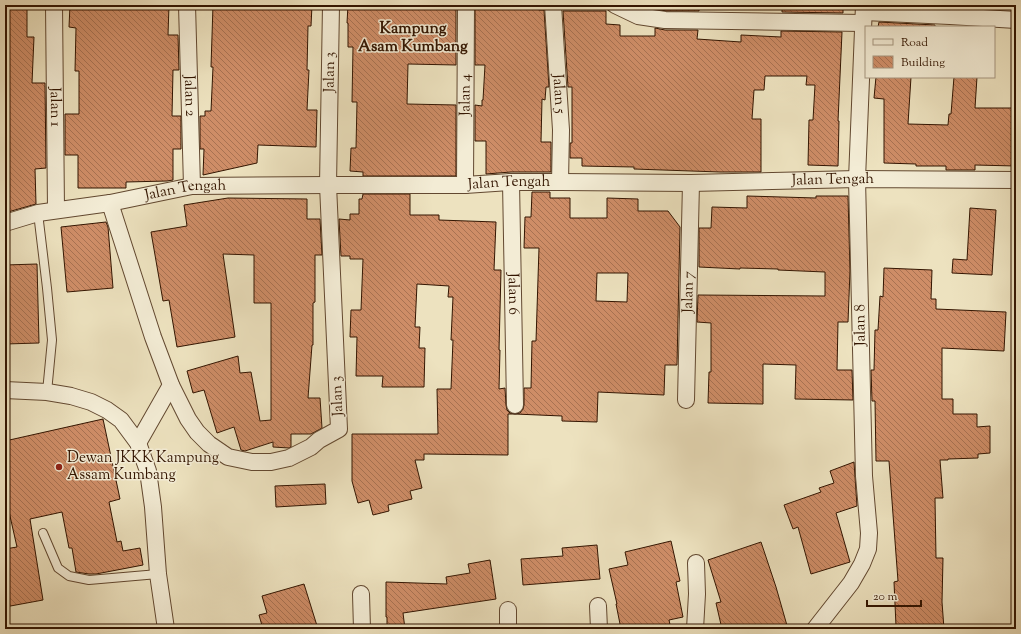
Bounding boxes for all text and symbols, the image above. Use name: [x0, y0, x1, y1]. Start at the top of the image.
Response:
district label: Kampung Asam Kumbang: [358, 18, 468, 59]
legend: [865, 26, 995, 78]
text: Road: [901, 34, 928, 52]
street label: Jalan 3: [319, 52, 341, 94]
text: Building: [901, 54, 945, 72]
street label: Jalan 5: [547, 72, 570, 114]
street label: Jalan 4: [455, 73, 476, 117]
street label: Jalan 2: [178, 74, 201, 117]
street label: Jalan 1: [44, 86, 66, 127]
street label: Jalan Tengah: [790, 168, 874, 191]
street label: Jalan Tengah: [466, 171, 550, 195]
street label: Jalan Tengah: [142, 175, 227, 206]
street label: Jalan 7: [677, 270, 699, 314]
street label: Jalan 6: [502, 272, 524, 315]
street label: Jalan 8: [850, 304, 872, 347]
street label: Jalan 3: [326, 375, 350, 418]
place label: Dewan JKKK Kampung Assam Kumbang: [67, 448, 219, 486]
marker: Dewan JKKK Kampung Assam Kumbang: [54, 462, 64, 472]
scale bar: [867, 582, 921, 608]
text: 20 m: [873, 588, 898, 606]

